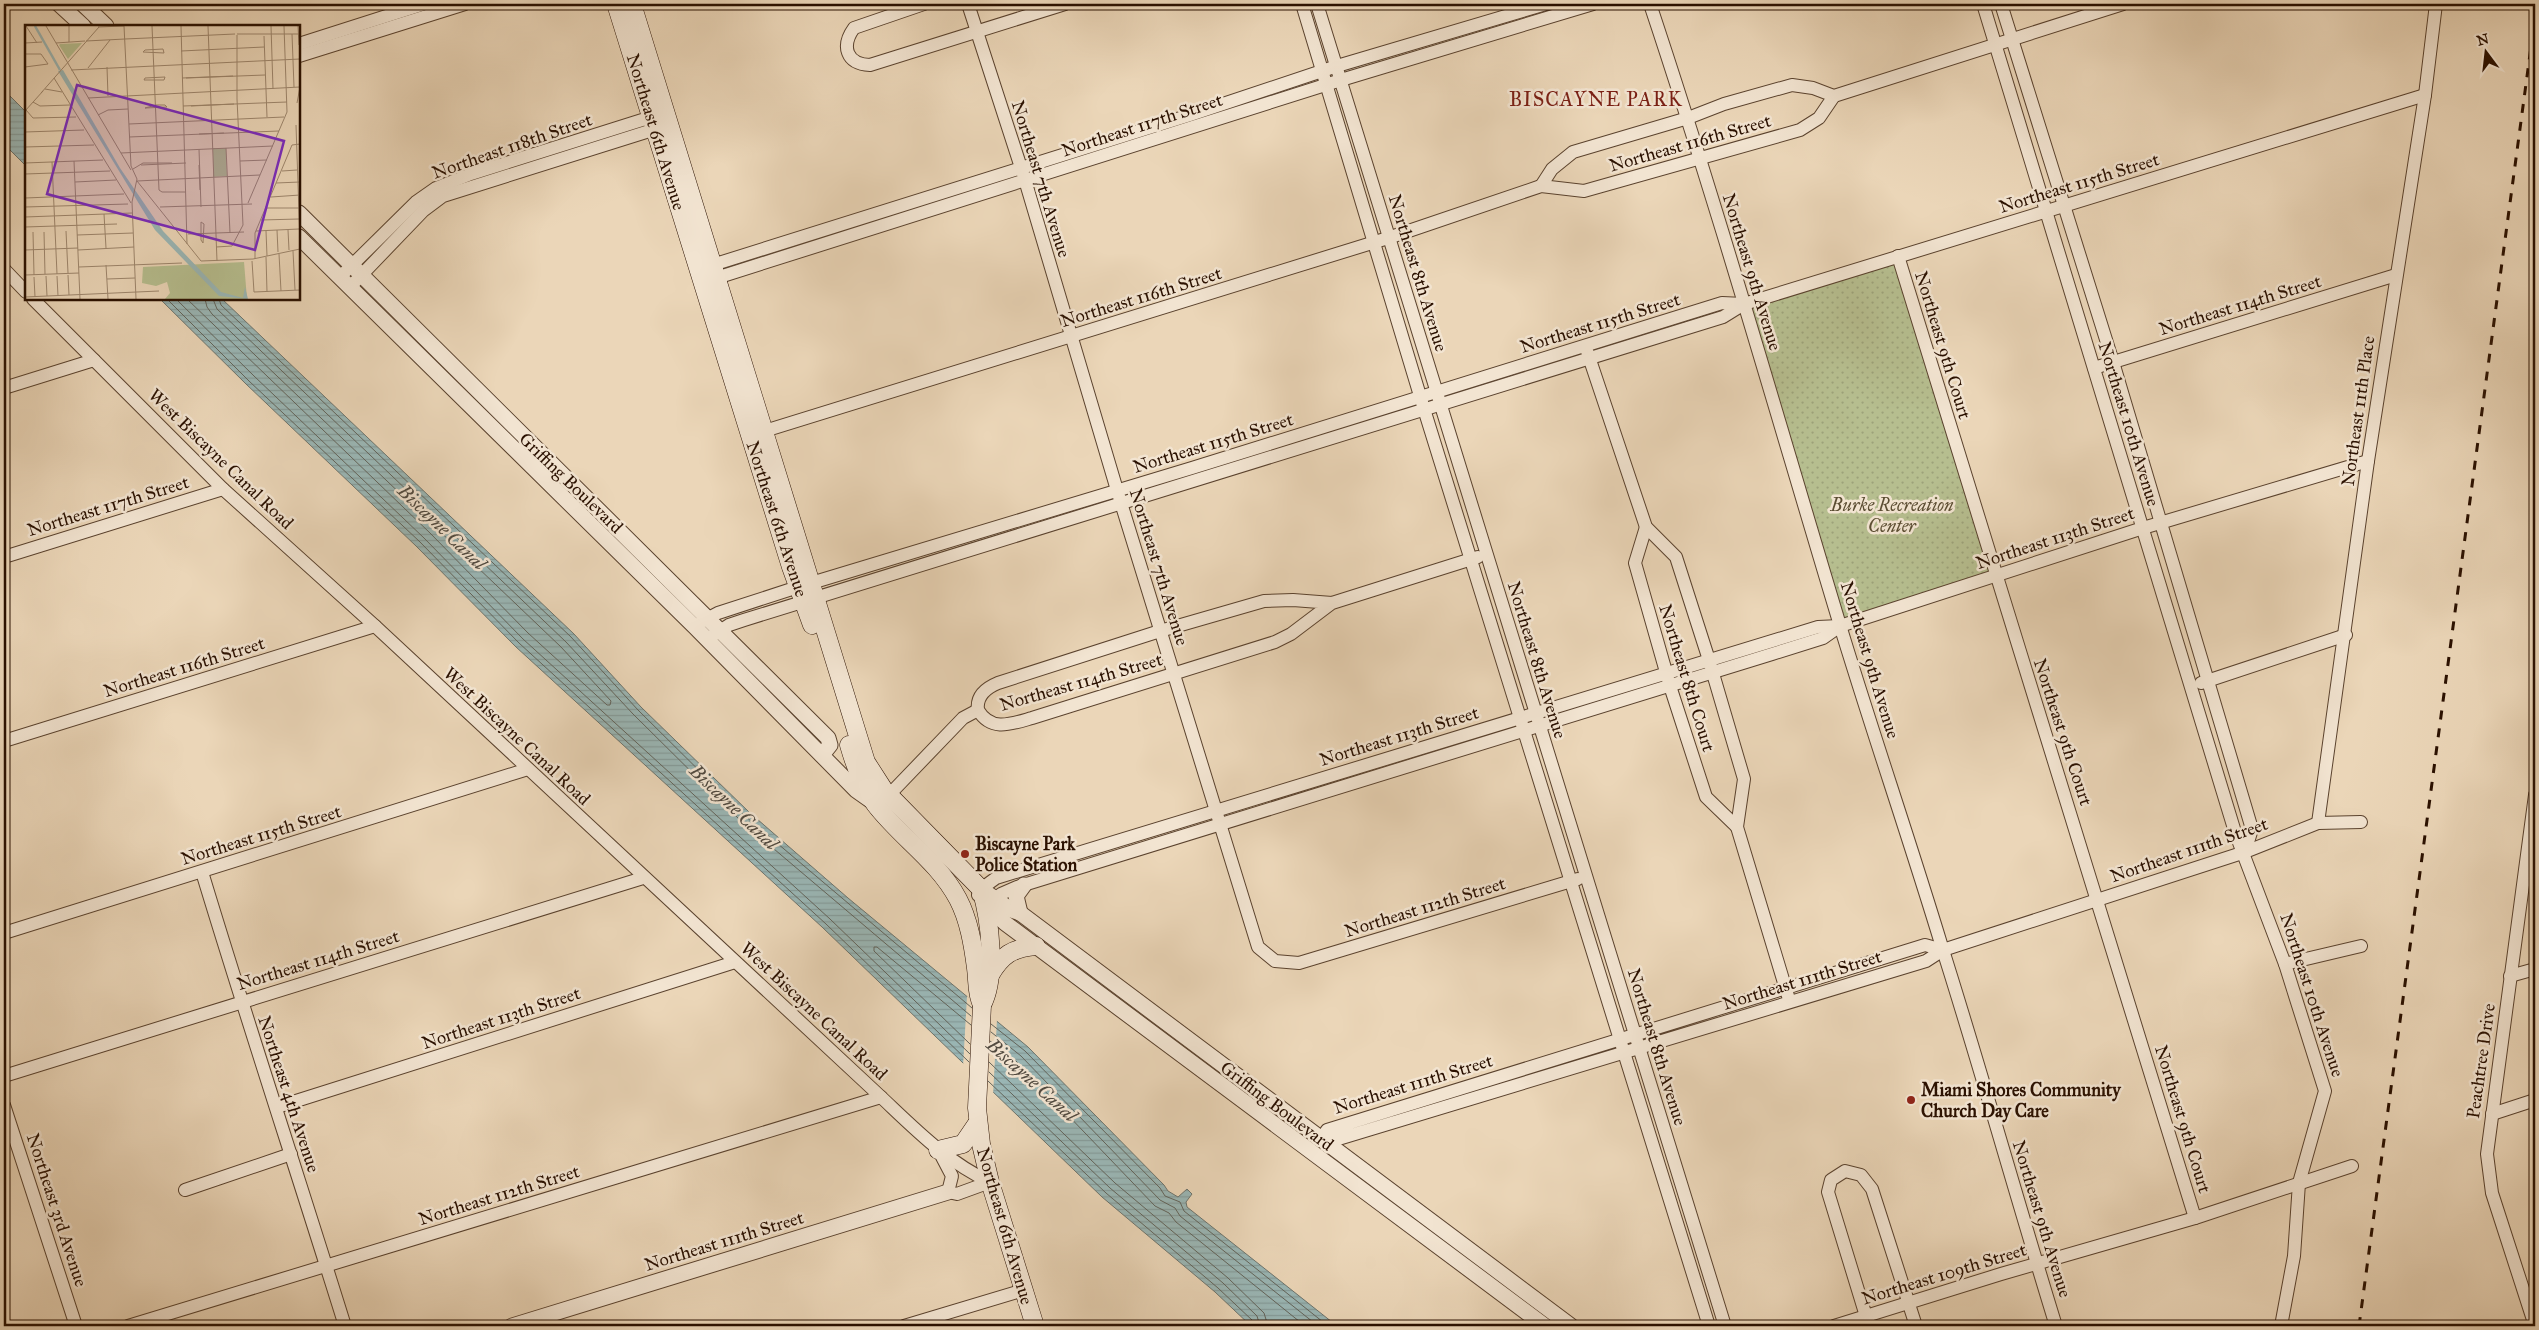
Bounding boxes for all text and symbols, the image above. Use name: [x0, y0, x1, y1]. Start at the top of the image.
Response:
inset map: [25, 25, 300, 300]
north arrow: [2462, 28, 2512, 78]
text: N: [2475, 30, 2491, 50]
street label: Northeast 6th Avenue: [622, 51, 690, 213]
district label: BISCAYNE PARK: [1509, 87, 1683, 111]
street label: Northeast 117th Street: [1059, 88, 1226, 161]
street label: Northeast 7th Avenue: [1007, 98, 1075, 260]
street label: Northeast 118th Street: [429, 108, 596, 184]
street label: Northeast 116th Street: [1606, 109, 1774, 177]
street label: Northeast 115th Street: [1996, 148, 2162, 218]
street label: Northeast 9th Avenue: [1718, 191, 1786, 353]
street label: Northeast 8th Avenue: [1384, 192, 1452, 354]
street label: Northeast 116th Street: [1058, 262, 1225, 332]
street label: Northeast 9th Court: [1910, 269, 1976, 422]
street label: Northeast 114th Street: [2156, 270, 2324, 340]
street label: Northeast 115th Street: [1517, 288, 1683, 358]
street label: Northeast 11th Place: [2337, 334, 2379, 488]
street label: Northeast 10th Avenue: [2093, 339, 2165, 509]
street label: West Biscayne Canal Road: [144, 384, 298, 534]
street label: Northeast 115th Street: [1130, 408, 1296, 478]
street label: Griffing Boulevard: [514, 428, 628, 539]
street label: Northeast 6th Avenue: [741, 438, 813, 600]
street label: Northeast 117th Street: [25, 471, 192, 541]
water label: Biscayne Canal: [392, 479, 492, 576]
street label: Northeast 7th Avenue: [1125, 486, 1193, 648]
park label: Burke Recreation Center: [1830, 494, 1954, 537]
street label: Northeast 113th Street: [1973, 502, 2138, 574]
street label: Northeast 8th Avenue: [1503, 579, 1571, 741]
street label: Northeast 9th Avenue: [1836, 579, 1904, 741]
street label: Northeast 8th Court: [1654, 602, 1720, 755]
street label: Northeast 116th Street: [101, 632, 268, 702]
street label: Northeast 114th Street: [997, 648, 1166, 716]
street label: Northeast 9th Court: [2029, 656, 2097, 809]
street label: West Biscayne Canal Road: [439, 662, 595, 810]
street label: Northeast 113th Street: [1317, 701, 1482, 771]
water label: Biscayne Canal: [684, 759, 784, 856]
street label: Northeast 115th Street: [178, 800, 344, 870]
street label: Northeast 111th Street: [2107, 812, 2271, 887]
place label: Biscayne Park Police Station: [975, 833, 1077, 876]
marker: Biscayne Park Police Station: [959, 848, 971, 860]
street label: Northeast 112th Street: [1342, 872, 1509, 942]
street label: Northeast 10th Avenue: [2275, 910, 2349, 1080]
street label: Northeast 114th Street: [234, 925, 402, 995]
street label: West Biscayne Canal Road: [736, 937, 892, 1085]
street label: Northeast 111th Street: [1720, 945, 1885, 1015]
street label: Northeast 8th Avenue: [1623, 966, 1691, 1128]
street label: Northeast 113th Street: [419, 982, 584, 1054]
street label: Peachtree Drive: [2462, 1002, 2500, 1120]
street label: Northeast 4th Avenue: [253, 1013, 325, 1175]
water label: Biscayne Canal: [981, 1033, 1083, 1128]
street label: Northeast 9th Court: [2150, 1043, 2216, 1196]
street label: Northeast 111th Street: [1331, 1049, 1496, 1119]
street label: Griffing Boulevard: [1215, 1056, 1338, 1156]
place label: Miami Shores Community Church Day Care: [1921, 1079, 2122, 1123]
marker: Miami Shores Community Church Day Care: [1905, 1094, 1917, 1106]
street label: Northeast 3rd Avenue: [22, 1131, 92, 1289]
street label: Northeast 9th Avenue: [2008, 1138, 2076, 1300]
street label: Northeast 6th Avenue: [972, 1145, 1038, 1307]
street label: Northeast 112th Street: [416, 1160, 583, 1230]
street label: Northeast 111th Street: [642, 1206, 807, 1276]
street label: Northeast 109th Street: [1859, 1238, 2030, 1310]

